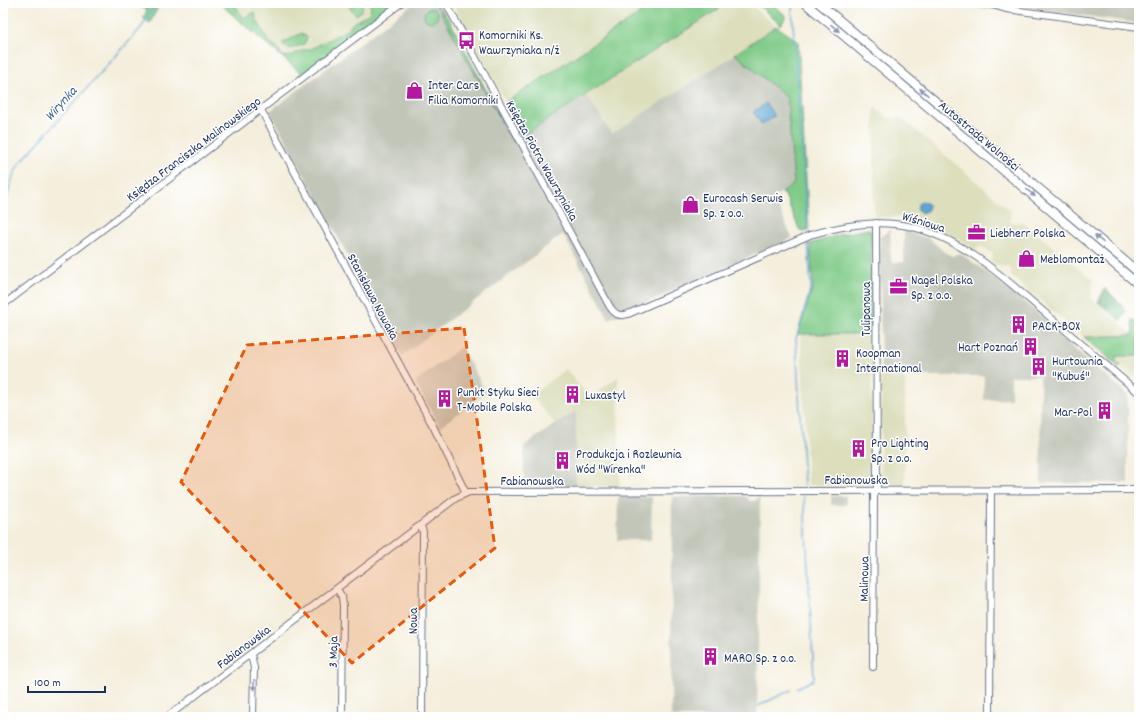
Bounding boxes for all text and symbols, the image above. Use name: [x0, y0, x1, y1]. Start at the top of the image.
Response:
one-way arrow: [830, 24, 840, 33]
place label: Komorniki Ks. Wawrzyniaka n/ż: [479, 27, 560, 61]
bus stop icon: Komorniki Ks. Wawrzyniaka n/ż: [456, 31, 476, 51]
place label: Inter Cars Filia Komorniki: [428, 77, 499, 111]
shop icon: Inter Cars Filia Komorniki: [405, 81, 425, 101]
water label: Wirynka: [41, 82, 83, 126]
one-way arrow: [919, 87, 930, 96]
street label: Księdza Franciszka Malinowskiego: [123, 93, 266, 207]
street label: Księdza Piotra Wawrzyniaka: [500, 97, 582, 226]
street label: Autostrada Wolności: [934, 97, 1024, 177]
one-way arrow: [1025, 189, 1036, 198]
place label: Eurocash Serwis Sp. z o.o.: [703, 190, 783, 224]
shop icon: Eurocash Serwis Sp. z o.o.: [680, 194, 700, 214]
street label: Wiśniowa: [899, 208, 948, 239]
office icon: Liebherr Polska: [967, 222, 987, 242]
place label: Liebherr Polska: [990, 225, 1066, 244]
one-way arrow: [1093, 235, 1104, 244]
shop icon: Meblomontaż: [1017, 248, 1037, 268]
street label: Stanisława Nowaka: [341, 251, 403, 345]
place label: Meblomontaż: [1040, 251, 1104, 270]
place label: Nagel Polska Sp. z o.o.: [911, 272, 974, 306]
office icon: Nagel Polska Sp. z o.o.: [888, 276, 908, 296]
street label: Tulipanowa: [858, 281, 877, 336]
building icon: PACK-BOX: [1009, 315, 1029, 335]
place label: PACK-BOX: [1032, 318, 1080, 337]
building icon: Hart Poznań: [1021, 336, 1041, 356]
place label: Hart Poznań: [958, 339, 1018, 358]
place label: Koopman International: [856, 345, 922, 379]
building icon: Koopman International: [833, 349, 853, 369]
place label: Hurtownia "Kubuś": [1052, 353, 1103, 387]
building icon: Hurtownia "Kubuś": [1029, 357, 1049, 377]
place label: Punkt Styku Sieci T-Mobile Polska: [457, 384, 539, 418]
building icon: Luxastyl: [562, 384, 582, 404]
place label: Luxastyl: [585, 387, 625, 406]
building icon: Punkt Styku Sieci T-Mobile Polska: [434, 388, 454, 408]
building icon: Mar-Pol: [1095, 401, 1115, 421]
place label: Mar-Pol: [1054, 404, 1092, 423]
place label: Pro Lighting Sp. z o.o.: [871, 435, 929, 469]
building icon: Pro Lighting Sp. z o.o.: [848, 439, 868, 459]
place label: Produkcja i Rozlewnia Wód "Wirenka": [576, 446, 682, 480]
building icon: Produkcja i Rozlewnia Wód "Wirenka": [553, 450, 573, 470]
street label: Fabianowska: [824, 472, 888, 491]
street label: Fabianowska: [500, 473, 564, 492]
street label: Malinowa: [856, 555, 875, 602]
street label: Nowa: [405, 607, 424, 634]
street label: Fabianowska: [214, 621, 276, 675]
street label: 3 Maja: [325, 635, 344, 668]
building icon: MARO Sp. z o.o.: [701, 647, 721, 667]
place label: MARO Sp. z o.o.: [724, 650, 796, 669]
scale bar: [28, 668, 105, 694]
text: 100 m: [34, 675, 61, 692]
one-way arrow: [251, 679, 257, 692]

